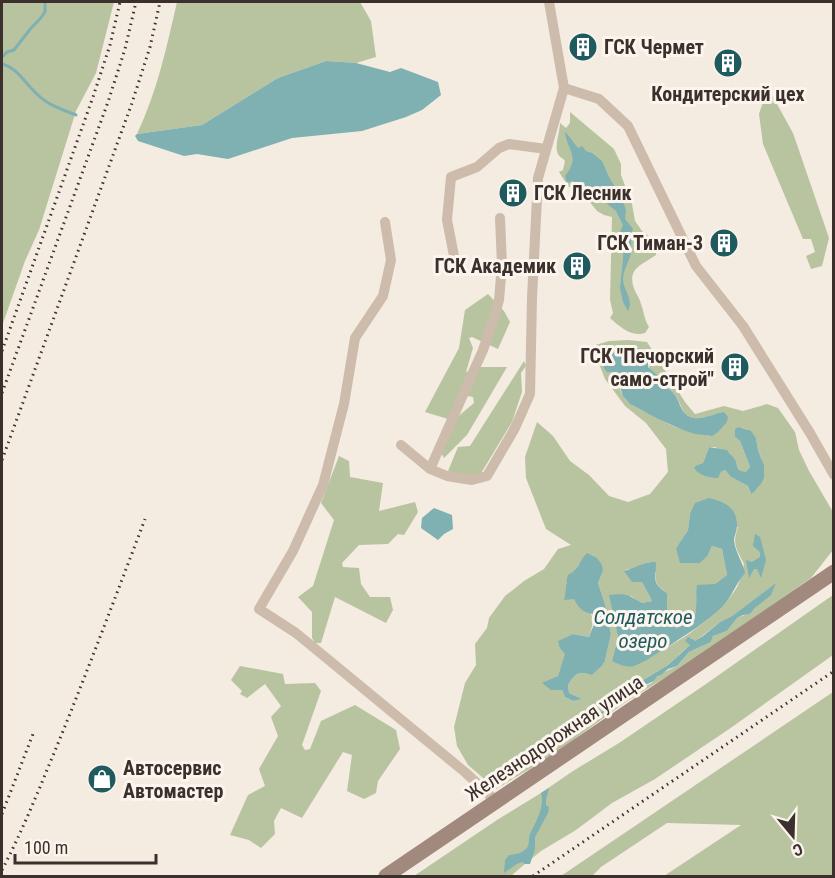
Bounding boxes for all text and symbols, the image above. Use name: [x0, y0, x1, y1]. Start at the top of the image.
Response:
building icon: ГСК Чермет: [567, 31, 599, 63]
place label: ГСК Чермет: [604, 35, 704, 59]
building icon: Кондитерский цех: [712, 47, 744, 79]
place label: Кондитерский цех: [651, 82, 805, 106]
building icon: ГСК Лесник: [497, 177, 529, 209]
place label: ГСК Лесник: [534, 181, 632, 205]
building icon: ГСК Тиман-3: [708, 227, 740, 259]
place label: ГСК Тиман-3: [597, 231, 703, 255]
building icon: ГСК Академик: [561, 250, 593, 282]
place label: ГСК Академик: [434, 254, 556, 278]
place label: ГСК "Печорский само-строй": [580, 344, 714, 391]
building icon: ГСК "Печорский само-строй": [719, 351, 751, 383]
water label: Солдатское озеро: [593, 605, 693, 653]
street label: Железнодорожная улица: [461, 670, 647, 806]
place label: Автосервис Автомастер: [123, 756, 223, 803]
shop icon: Автосервис Автомастер: [86, 763, 118, 795]
north arrow: [763, 806, 823, 866]
scale bar: [15, 827, 156, 865]
text: 100 m: [24, 837, 68, 858]
text: С: [790, 839, 805, 860]

